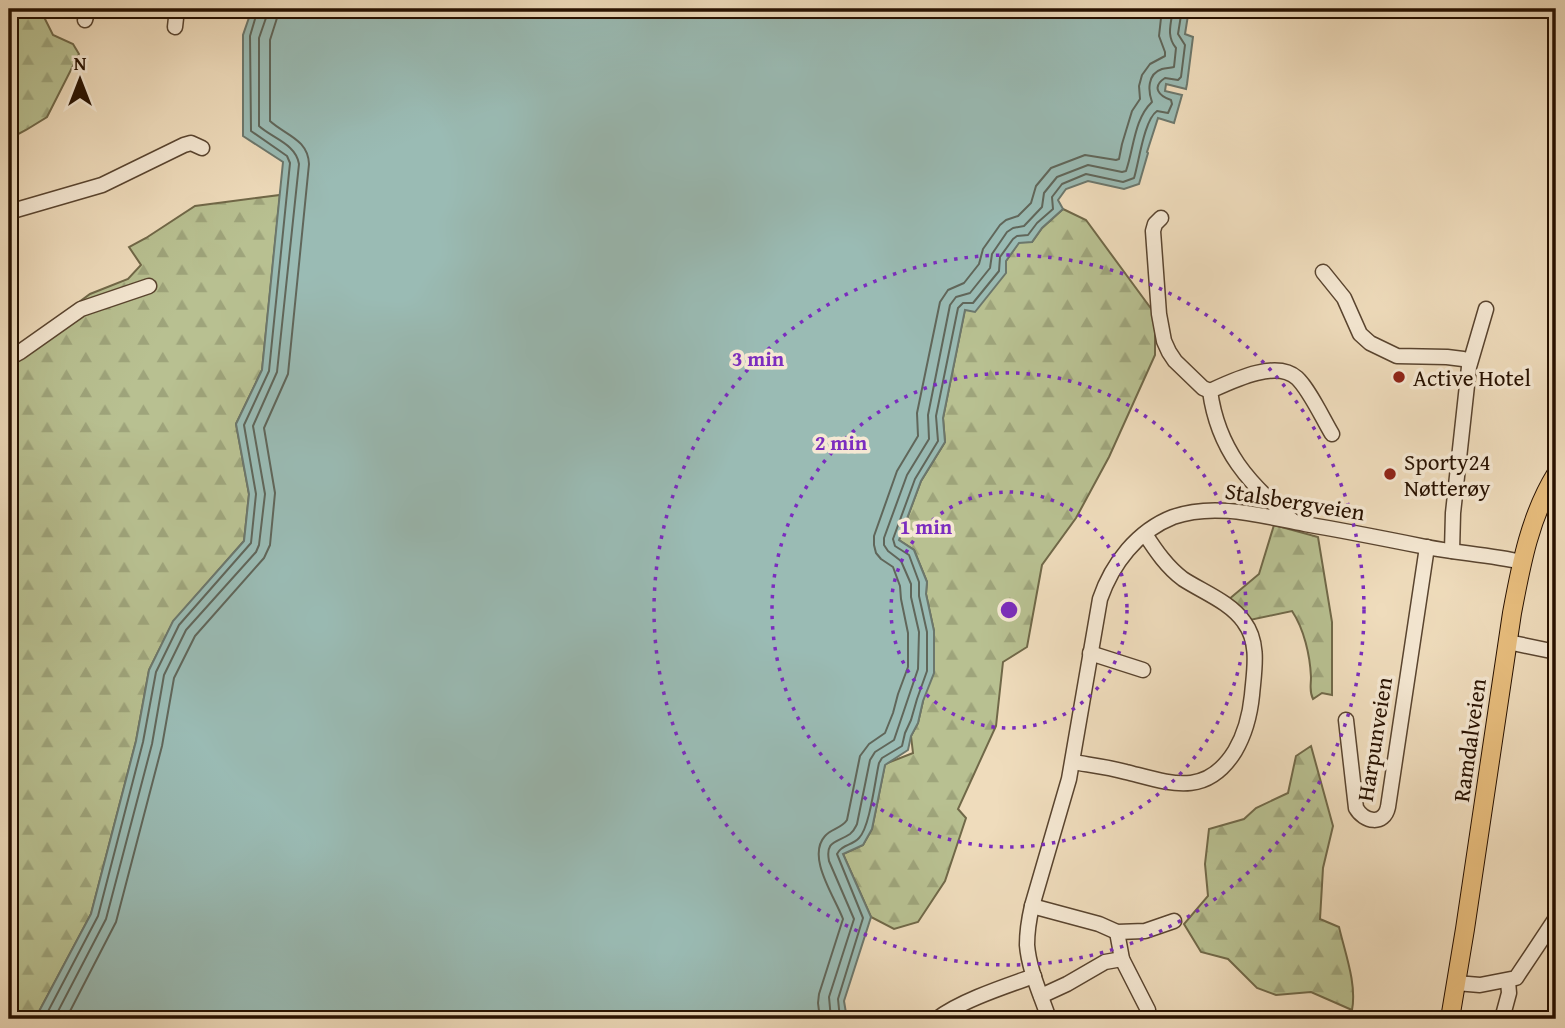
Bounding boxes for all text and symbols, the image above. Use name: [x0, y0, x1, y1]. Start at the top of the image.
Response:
north arrow: [46, 46, 116, 116]
text: N: [74, 49, 87, 77]
text: 3 min: [732, 343, 785, 374]
place label: Active Hotel: [1413, 361, 1531, 394]
marker: Active Hotel: [1391, 369, 1407, 385]
text: 2 min: [815, 427, 868, 458]
place label: Sporty24 Nøtterøy: [1404, 445, 1491, 504]
marker: Sporty24 Nøtterøy: [1382, 466, 1398, 482]
street label: Stalsbergveien: [1223, 474, 1367, 528]
text: 1 min: [900, 511, 953, 542]
centre of rings: [997, 598, 1021, 622]
street label: Harpunveien: [1348, 674, 1400, 803]
street label: Ramdalveien: [1444, 676, 1494, 804]

